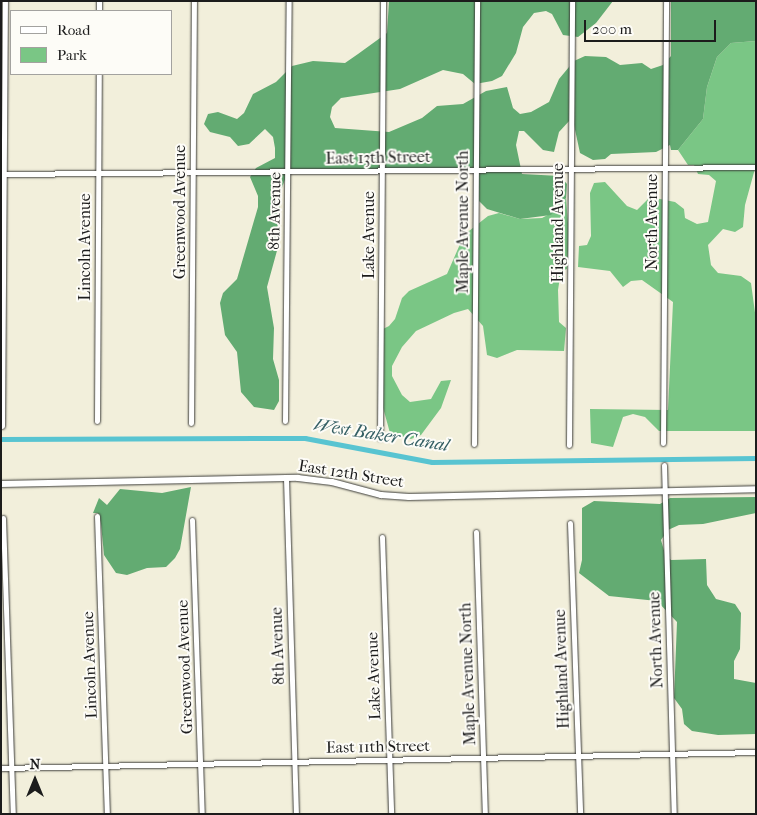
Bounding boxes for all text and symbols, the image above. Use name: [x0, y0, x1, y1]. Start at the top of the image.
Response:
legend: [10, 10, 172, 75]
scale bar: [587, 10, 720, 42]
text: 200 m: [592, 20, 632, 38]
text: Road: [57, 21, 90, 39]
text: Park: [57, 46, 87, 64]
street label: Greenwood Avenue: [170, 145, 190, 279]
street label: East 13th Street: [325, 147, 431, 169]
street label: Maple Avenue North: [453, 151, 473, 293]
street label: Highland Avenue: [548, 163, 568, 283]
street label: 8th Avenue: [265, 172, 285, 250]
street label: North Avenue: [642, 174, 662, 270]
street label: Lake Avenue: [359, 191, 379, 279]
street label: Lincoln Avenue: [75, 193, 95, 301]
water label: West Baker Canal: [312, 415, 450, 457]
street label: East 12th Street: [297, 456, 405, 492]
street label: North Avenue: [645, 591, 667, 689]
street label: Greenwood Avenue: [173, 599, 197, 735]
street label: Maple Avenue North: [456, 602, 480, 746]
street label: 8th Avenue: [267, 607, 289, 685]
street label: Highland Avenue: [550, 609, 574, 729]
street label: Lincoln Avenue: [79, 611, 101, 719]
street label: Lake Avenue: [363, 632, 385, 720]
street label: East 11th Street: [326, 736, 430, 758]
north arrow: [10, 755, 60, 805]
text: N: [30, 756, 40, 773]

